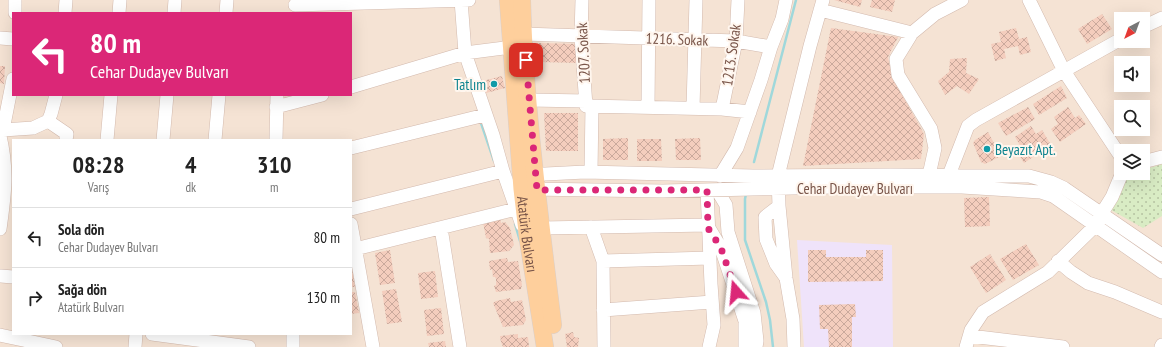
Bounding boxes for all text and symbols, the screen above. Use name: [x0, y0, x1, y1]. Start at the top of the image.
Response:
north arrow: [1114, 12, 1150, 48]
map controls: [1114, 12, 1150, 180]
street label: 1207. Sokak: [572, 22, 594, 84]
street label: 1213. Sokak: [717, 23, 745, 87]
text: 80 m: [90, 24, 141, 61]
icon: left: [24, 28, 76, 80]
street label: 1216. Sokak: [645, 28, 709, 50]
pin: [509, 43, 543, 77]
icon: arrive: [515, 49, 537, 71]
button: sound: [1114, 56, 1150, 92]
text: Cehar Dudayev Bulvarı: [90, 60, 229, 83]
place label: Tatlım: [454, 75, 486, 94]
marker: Tatlım: [489, 79, 499, 89]
button: search: [1114, 100, 1150, 136]
place label: Beyazıt Apt.: [995, 140, 1056, 159]
marker: Beyazıt Apt.: [982, 144, 992, 154]
button: layers: [1114, 144, 1150, 180]
text: 08:28: [73, 149, 124, 180]
text: 4: [185, 149, 196, 180]
text: 310: [257, 149, 291, 180]
text: Varış: [88, 179, 109, 196]
text: dk: [185, 179, 196, 196]
text: m: [270, 179, 278, 196]
street label: Cehar Dudayev Bulvarı: [797, 179, 913, 198]
street label: Atatürk Bulvarı: [513, 195, 542, 274]
text: Sola dön: [58, 220, 104, 239]
icon: left: [24, 227, 46, 249]
text: 80 m: [314, 228, 340, 247]
text: Cehar Dudayev Bulvarı: [58, 239, 158, 256]
position arrow: [715, 271, 757, 313]
text: Sağa dön: [58, 280, 107, 299]
icon: right: [24, 287, 46, 309]
text: 130 m: [307, 288, 340, 307]
text: Atatürk Bulvarı: [58, 299, 124, 316]

